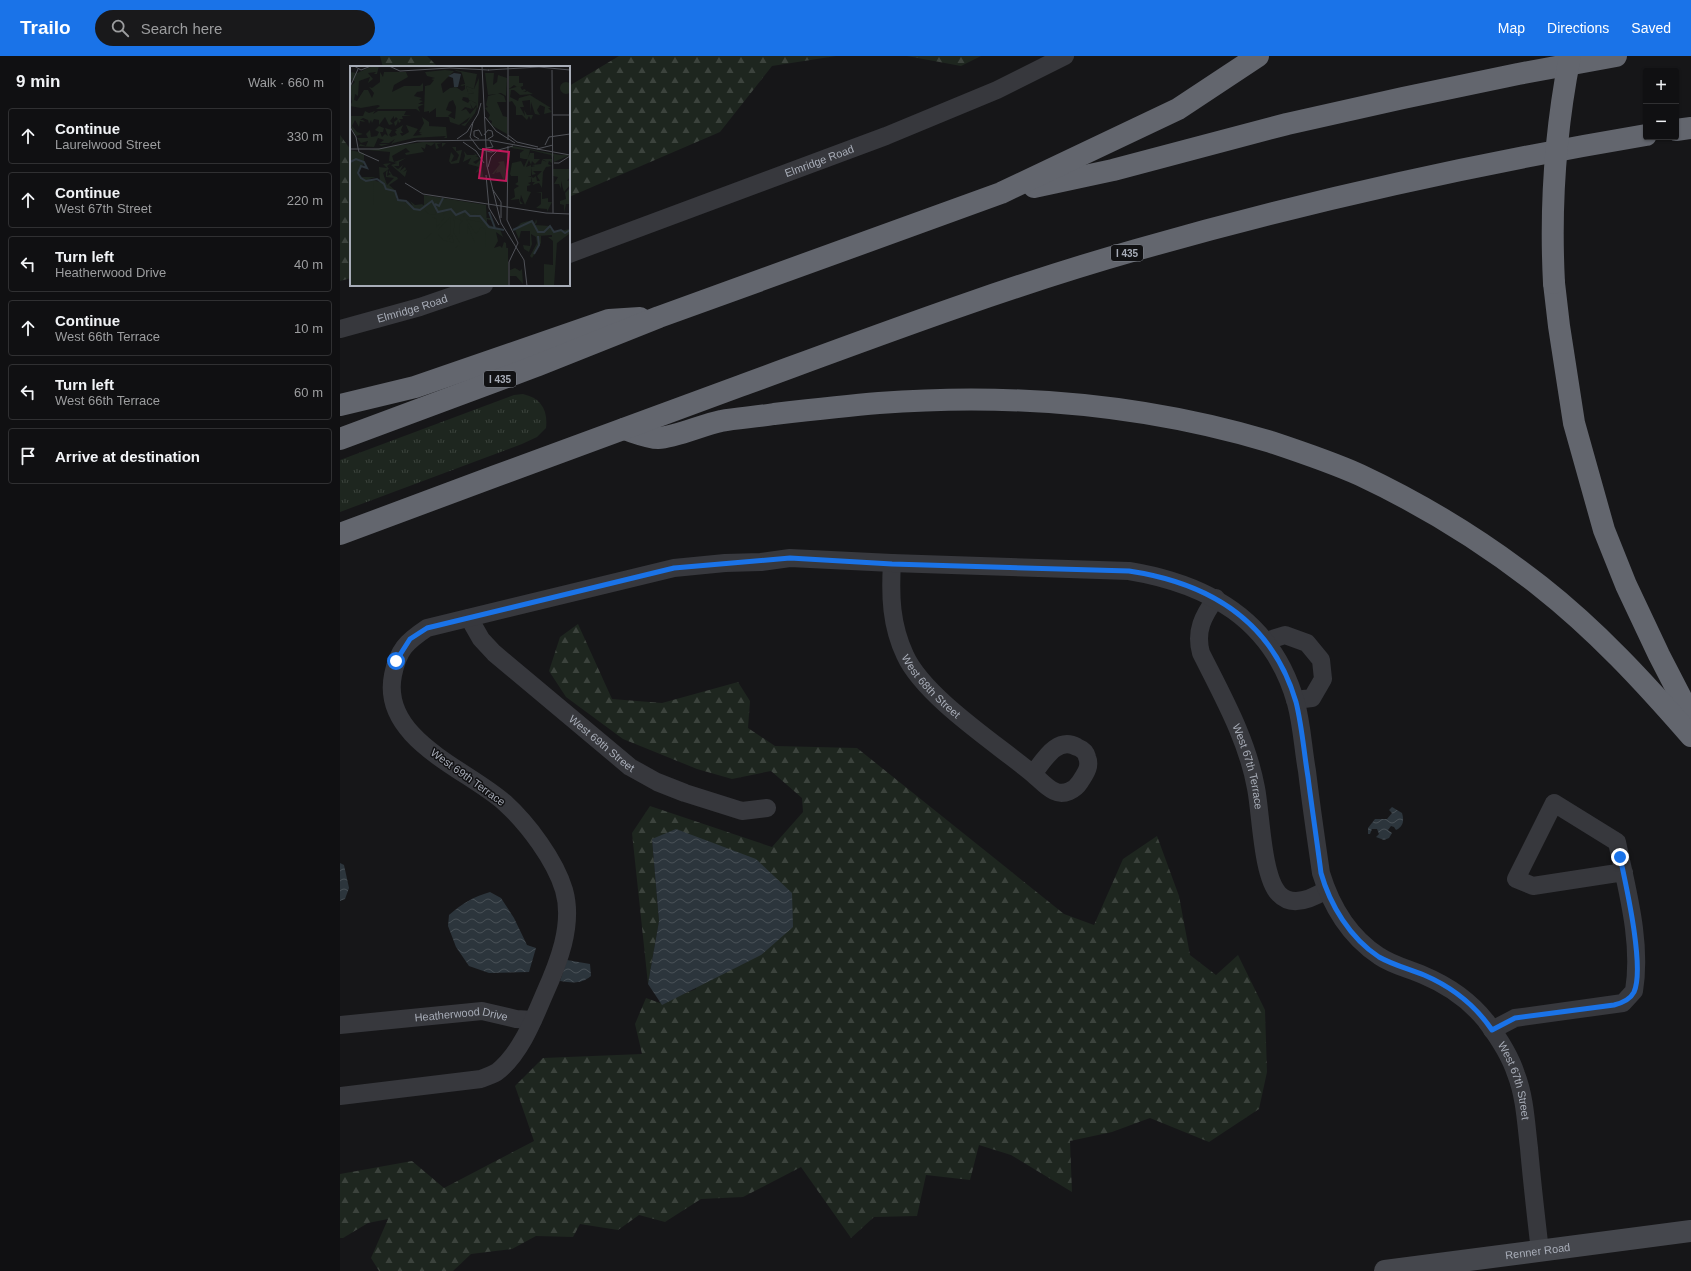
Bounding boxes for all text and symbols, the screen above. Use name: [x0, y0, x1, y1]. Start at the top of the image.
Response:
search box: [95, 10, 375, 46]
text: Trailo: [20, 17, 71, 38]
icon: search: [109, 17, 131, 39]
text: Search here: [141, 20, 222, 37]
text: Map: [1498, 20, 1525, 36]
text: Directions: [1547, 20, 1609, 36]
text: Saved: [1631, 20, 1671, 36]
inset map: [350, 66, 570, 286]
map controls: [1643, 68, 1679, 140]
button: +: [1643, 68, 1679, 104]
text: 9 min: [16, 72, 60, 91]
text: Walk · 660 m: [248, 75, 324, 90]
button: −: [1643, 104, 1679, 140]
text: Continue: [55, 120, 120, 137]
icon: ahead: [17, 125, 39, 147]
text: 330 m: [287, 129, 323, 144]
text: Laurelwood Street: [55, 137, 161, 152]
street label: Elmridge Road: [783, 143, 855, 179]
text: Continue: [55, 184, 120, 201]
icon: ahead: [17, 189, 39, 211]
text: 220 m: [287, 193, 323, 208]
text: West 67th Street: [55, 201, 152, 216]
road number: I 435: [1111, 245, 1143, 261]
text: Turn left: [55, 248, 114, 265]
icon: left: [17, 253, 39, 275]
text: 40 m: [294, 257, 323, 272]
text: Heatherwood Drive: [55, 265, 166, 280]
street label: Elmridge Road: [376, 292, 449, 325]
text: Continue: [55, 312, 120, 329]
icon: ahead: [17, 317, 39, 339]
text: 10 m: [294, 321, 323, 336]
text: West 66th Terrace: [55, 329, 160, 344]
road number: I 435: [484, 371, 516, 387]
text: Turn left: [55, 376, 114, 393]
icon: left: [17, 381, 39, 403]
text: 60 m: [294, 385, 323, 400]
text: West 66th Terrace: [55, 393, 160, 408]
icon: arrive: [17, 445, 39, 467]
text: Arrive at destination: [55, 448, 200, 465]
route start: [387, 652, 405, 670]
street label: West 68th Street: [900, 652, 963, 720]
street label: West 69th Street: [567, 713, 637, 774]
street label: West 67th Terrace: [1230, 722, 1265, 810]
street label: West 69th Terrace: [429, 746, 507, 808]
route end: [1611, 848, 1629, 866]
street label: Heatherwood Drive: [414, 1005, 509, 1024]
street label: West 67th Street: [1496, 1039, 1532, 1121]
street label: Renner Road: [1504, 1241, 1571, 1261]

